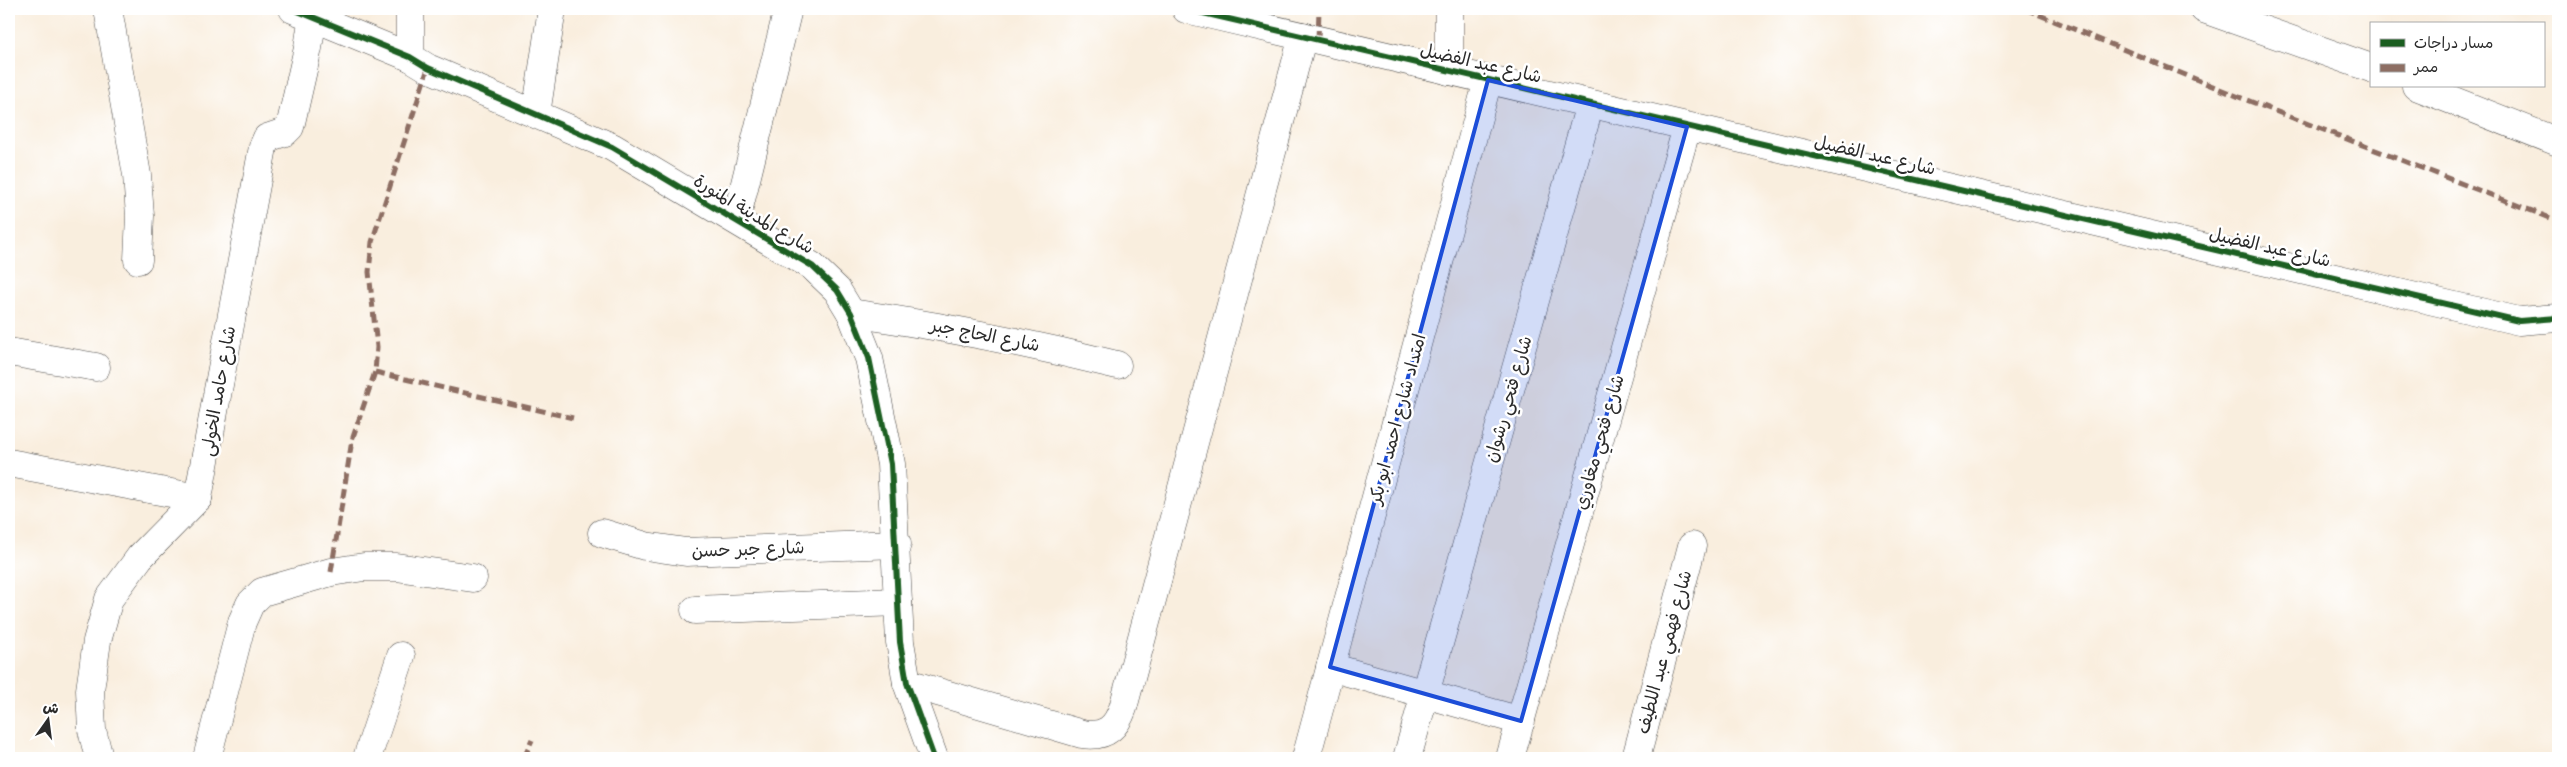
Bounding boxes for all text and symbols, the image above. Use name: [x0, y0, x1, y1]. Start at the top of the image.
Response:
legend: [2370, 22, 2544, 88]
text: مسار دراجات: [2414, 34, 2493, 53]
street label: شارع عبد الفضيل: [1418, 39, 1544, 89]
text: ممر: [2412, 58, 2438, 77]
street label: شارع عبد الفضيل: [1812, 131, 1938, 181]
street label: شارع المدينة المنورة: [689, 170, 818, 260]
street label: شارع عبد الفضيل: [2207, 223, 2333, 273]
street label: شارع الحاج جبر: [926, 314, 1041, 357]
street label: شارع حامد الخولى: [197, 324, 241, 458]
street label: امتداد شارع احمد ابو بكر: [1364, 331, 1431, 509]
street label: شارع فتحي رشوان: [1480, 333, 1541, 466]
street label: شارع فتحي مغاوري: [1570, 372, 1634, 514]
street label: شارع جبر حسن: [691, 537, 805, 563]
street label: شارع فهمي عبد اللطيف: [1633, 568, 1701, 738]
north arrow: [22, 694, 72, 744]
text: ش: [41, 698, 61, 718]

